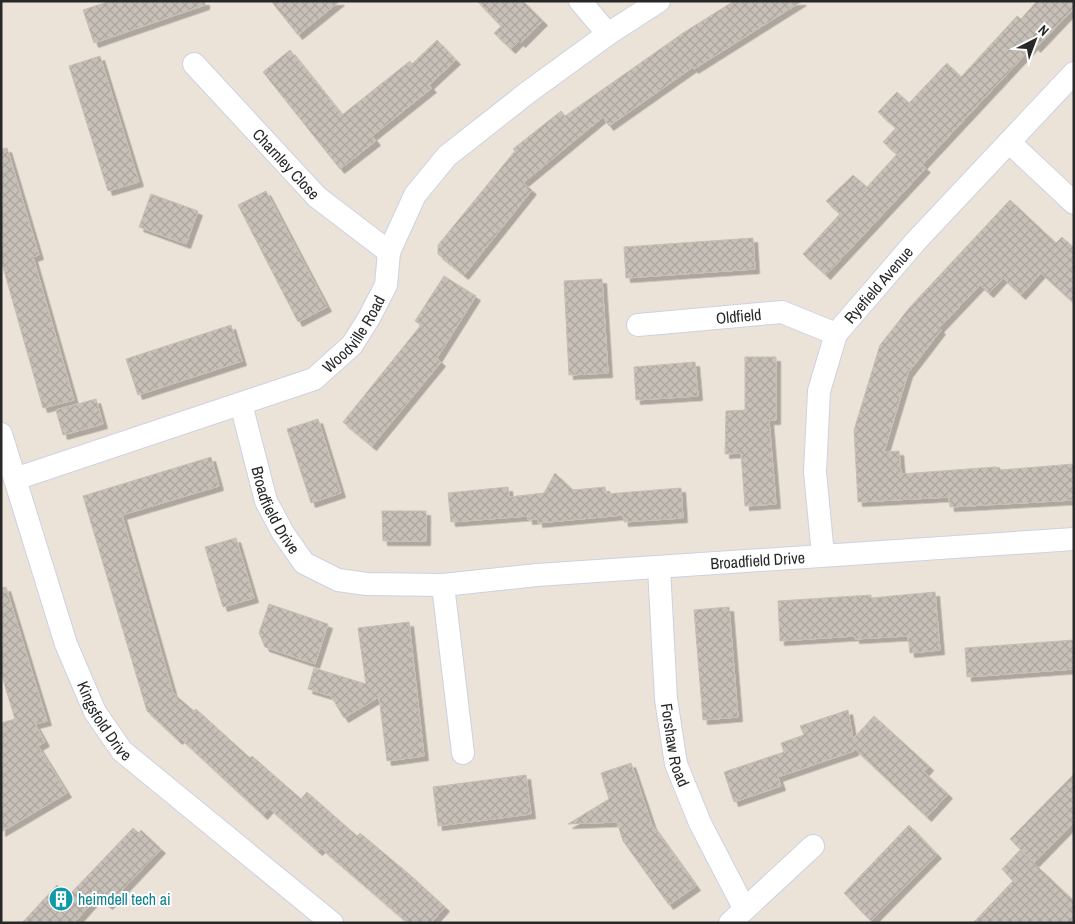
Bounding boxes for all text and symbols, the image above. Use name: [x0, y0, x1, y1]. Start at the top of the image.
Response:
north arrow: [1010, 15, 1060, 65]
text: N: [1035, 21, 1053, 40]
street label: Charnley Close: [248, 123, 325, 204]
street label: Ryefield Avenue: [839, 241, 918, 328]
street label: Woodville Road: [317, 292, 390, 378]
street label: Oldfield: [715, 303, 762, 329]
street label: Broadfield Drive: [246, 464, 305, 558]
street label: Broadfield Drive: [710, 546, 806, 574]
street label: Kingsfold Drive: [72, 678, 136, 766]
street label: Forshaw Road: [656, 702, 695, 790]
building icon: heimdell tech ai: [48, 886, 74, 912]
place label: heimdell tech ai: [78, 888, 171, 910]

